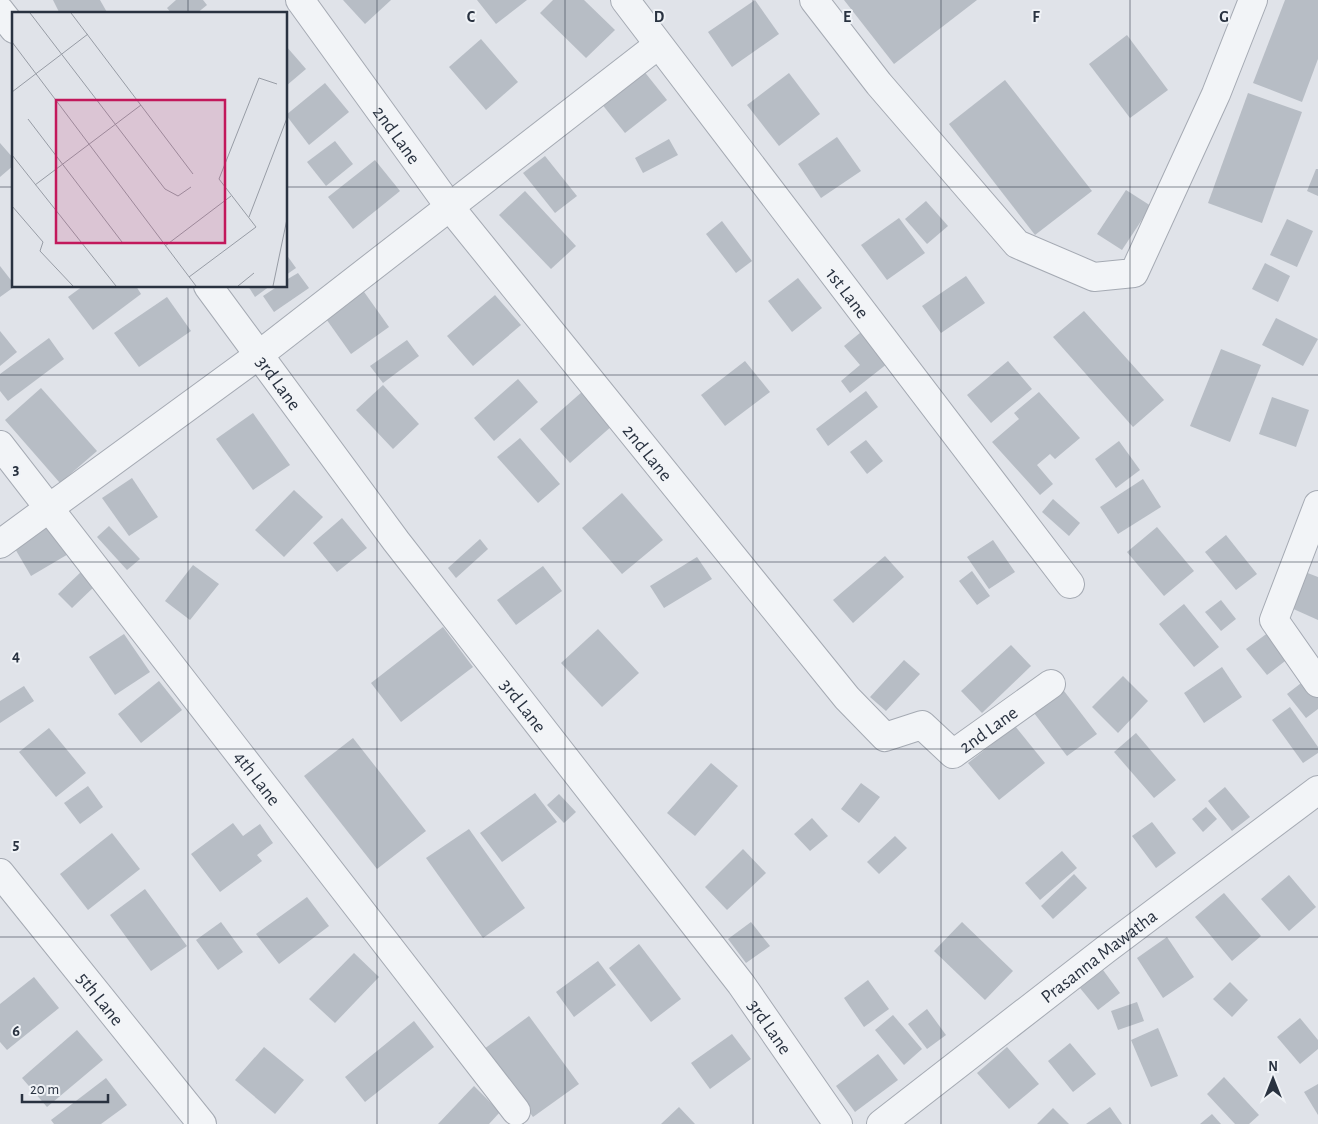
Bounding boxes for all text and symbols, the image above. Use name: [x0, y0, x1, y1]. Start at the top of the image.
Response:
text: C: [467, 9, 476, 25]
text: D: [654, 9, 665, 25]
text: E: [843, 9, 851, 25]
text: F: [1032, 9, 1040, 25]
text: G: [1219, 9, 1229, 25]
inset map: [12, 12, 288, 288]
street label: 2nd Lane: [369, 103, 423, 168]
street label: 1st Lane: [822, 265, 872, 322]
street label: 3rd Lane: [252, 353, 304, 414]
street label: 2nd Lane: [619, 421, 675, 485]
text: 3: [13, 461, 20, 477]
text: 4: [12, 648, 20, 664]
street label: 3rd Lane: [496, 676, 549, 736]
street label: 2nd Lane: [956, 703, 1022, 757]
street label: 4th Lane: [230, 748, 284, 810]
text: 5: [13, 836, 20, 852]
street label: Prasanna Mawatha: [1038, 906, 1161, 1007]
street label: 5th Lane: [73, 969, 127, 1030]
street label: 3rd Lane: [744, 996, 795, 1058]
text: 6: [12, 1023, 20, 1039]
north arrow: [1248, 1054, 1298, 1104]
text: N: [1268, 1060, 1278, 1074]
scale bar: [22, 1072, 109, 1104]
text: 20 m: [30, 1082, 59, 1097]

